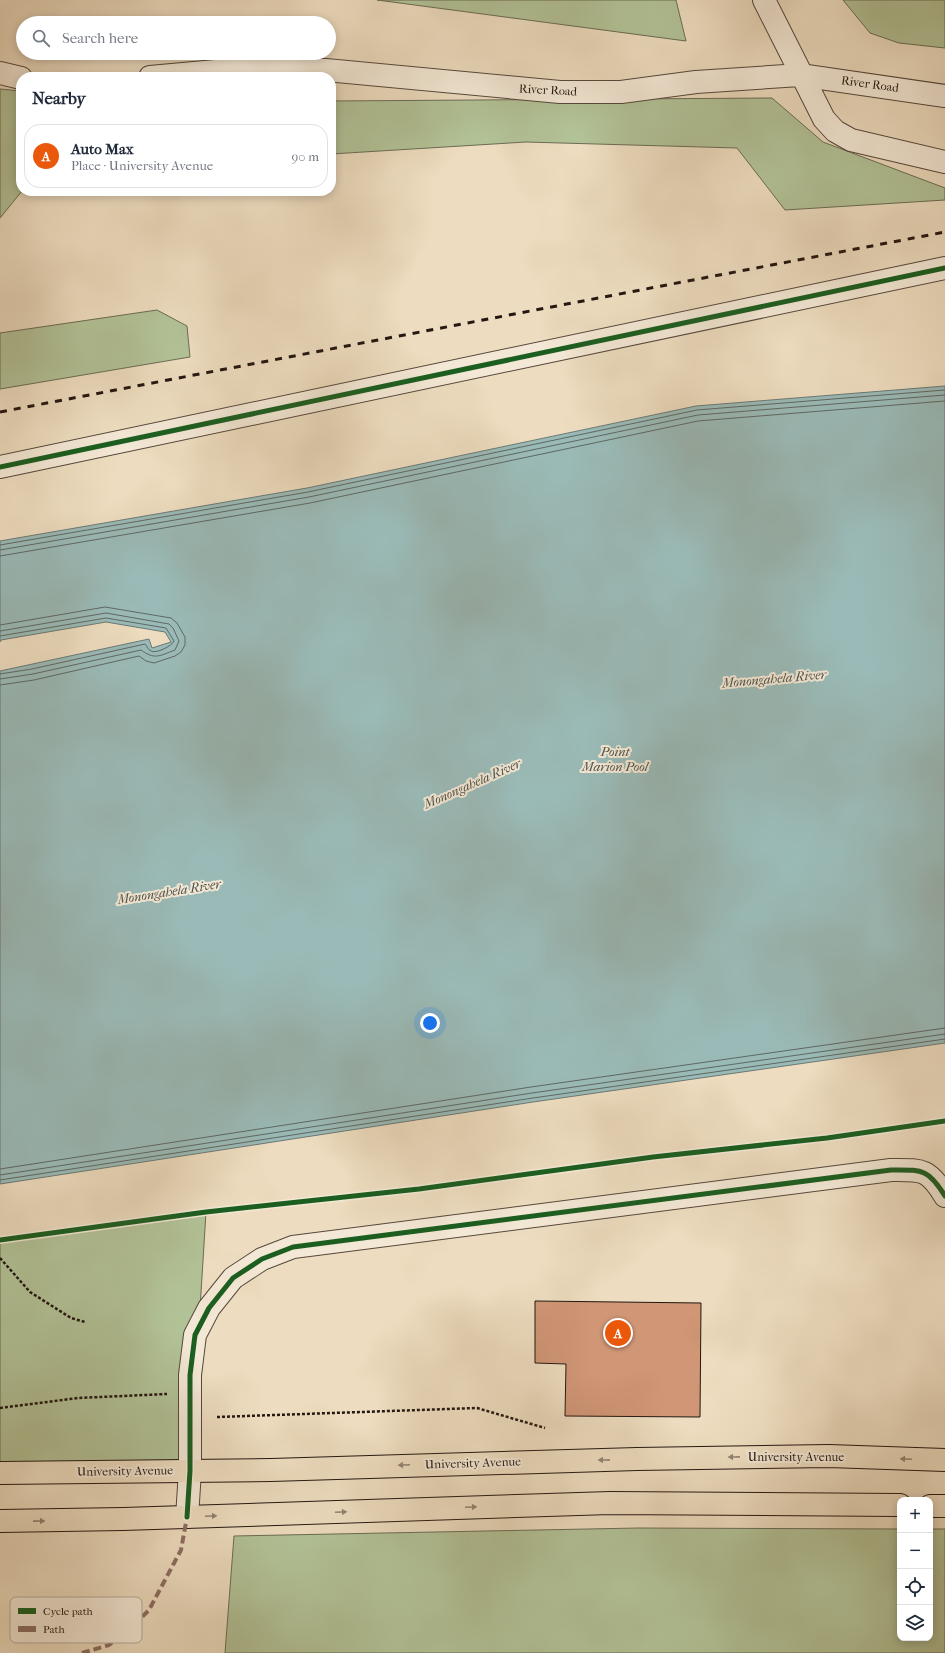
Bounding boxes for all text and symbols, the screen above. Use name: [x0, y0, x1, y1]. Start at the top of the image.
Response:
search box: [16, 16, 336, 60]
icon: search: [30, 27, 52, 49]
text: Search here: [62, 29, 138, 47]
street label: River Road: [840, 73, 900, 95]
street label: River Road: [519, 81, 578, 99]
text: Nearby: [32, 88, 86, 108]
text: Auto Max: [71, 140, 134, 158]
text: A: [42, 149, 50, 164]
text: 90 m: [291, 149, 319, 164]
text: Place · University Avenue: [71, 158, 213, 173]
water label: Monongahela River: [720, 666, 828, 691]
water label: Point Marion Pool: [581, 744, 650, 774]
water label: Monongahela River: [421, 755, 524, 812]
water label: Monongahela River: [115, 876, 223, 907]
your location: [420, 1013, 440, 1033]
pin: A: [605, 1318, 631, 1348]
street label: University Avenue: [748, 1450, 844, 1464]
street label: University Avenue: [425, 1454, 521, 1472]
one-way arrow: [727, 1454, 740, 1460]
one-way arrow: [900, 1455, 912, 1462]
one-way arrow: [598, 1456, 610, 1463]
one-way arrow: [397, 1462, 410, 1468]
street label: University Avenue: [77, 1463, 173, 1479]
map controls: [897, 1497, 933, 1641]
button: +: [897, 1497, 933, 1533]
one-way arrow: [465, 1504, 477, 1511]
one-way arrow: [335, 1508, 347, 1515]
one-way arrow: [205, 1513, 218, 1519]
one-way arrow: [33, 1518, 46, 1524]
button: −: [897, 1533, 933, 1569]
button: locate: [897, 1569, 933, 1605]
legend: [10, 1597, 142, 1643]
text: Cycle path: [43, 1605, 94, 1618]
button: layers: [897, 1605, 933, 1641]
text: Path: [43, 1623, 66, 1636]

